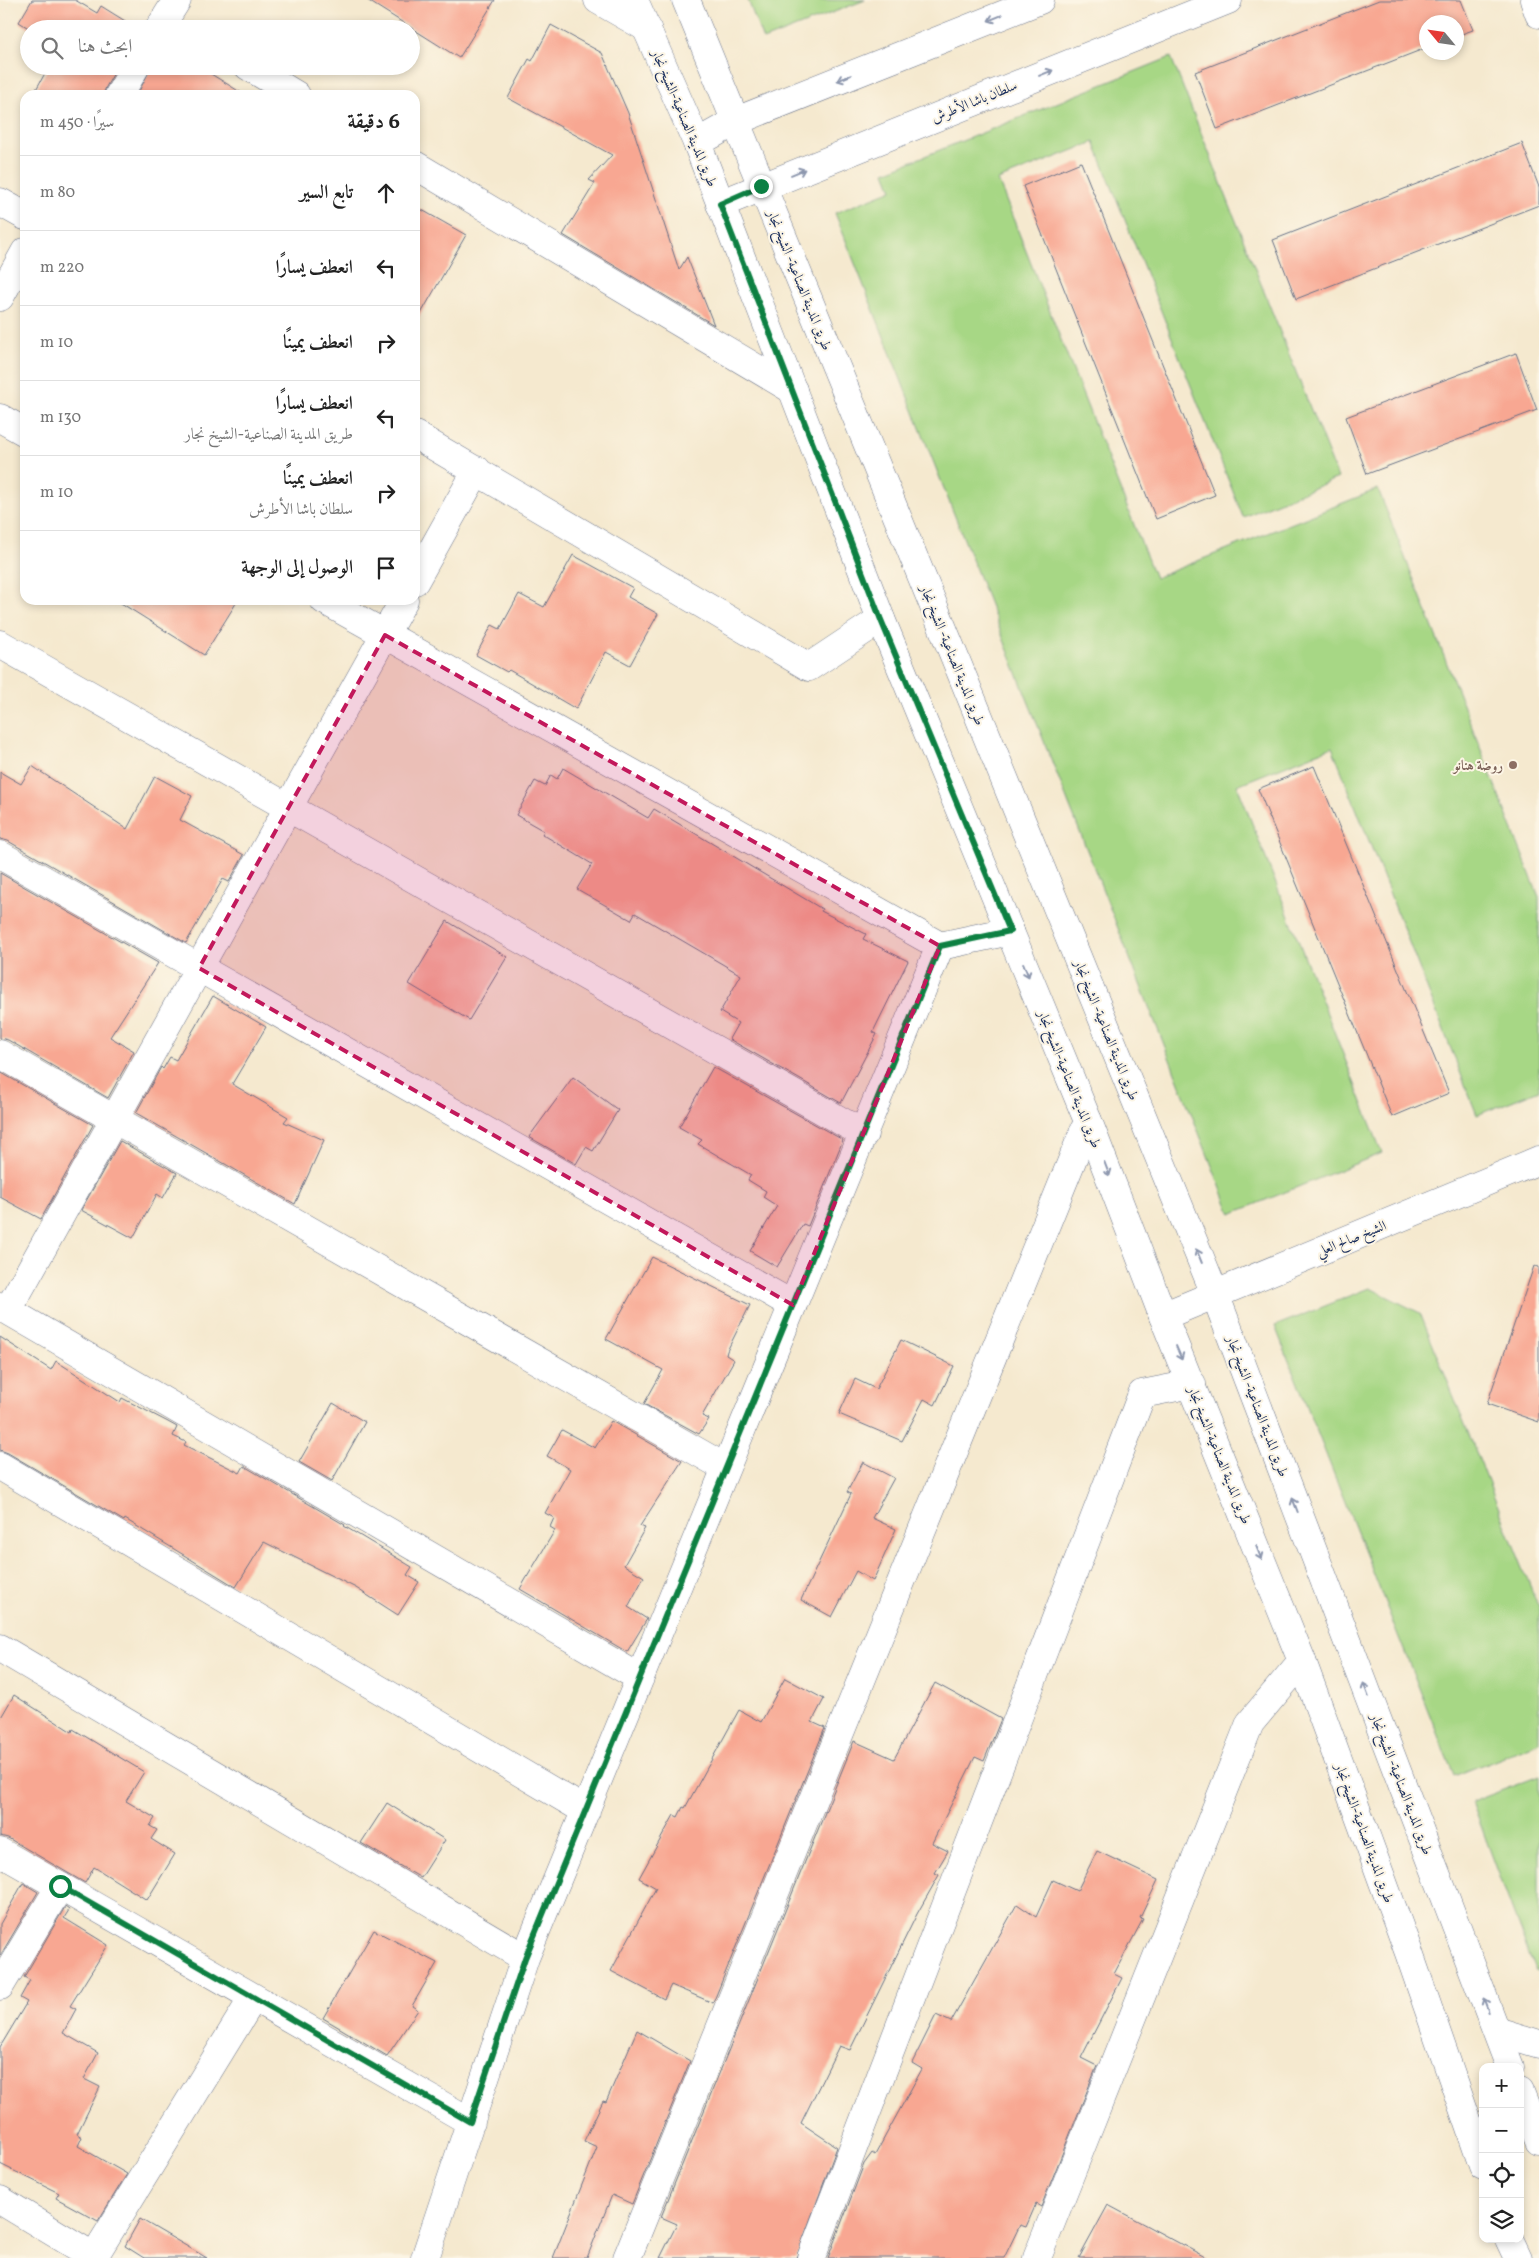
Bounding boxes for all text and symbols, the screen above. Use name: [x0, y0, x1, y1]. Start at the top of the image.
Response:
one-way arrow: [987, 14, 1003, 23]
north arrow: [1419, 15, 1464, 60]
search box: [20, 20, 420, 75]
icon: search: [38, 34, 66, 62]
text: ابحث هنا: [78, 34, 132, 60]
street label: طريق المدينة الصناعية-الشيخ نجار: [643, 45, 721, 191]
one-way arrow: [1038, 67, 1053, 77]
one-way arrow: [836, 75, 851, 84]
street label: سلطان باشا الأطرش: [928, 75, 1020, 128]
text: 6 دقيقة: [348, 108, 400, 137]
text: سيرًا · 450 m: [40, 112, 114, 134]
one-way arrow: [790, 166, 805, 176]
route end: [750, 175, 773, 198]
icon: ahead: [372, 179, 400, 207]
text: تابع السير: [300, 180, 353, 206]
text: 80 m: [40, 182, 75, 204]
street label: طريق المدينة الصناعية- الشيخ نجار: [759, 206, 836, 354]
icon: left: [372, 254, 400, 282]
text: انعطف يسارًا: [275, 255, 353, 281]
text: 220 m: [40, 257, 84, 279]
icon: right: [372, 329, 400, 357]
text: انعطف يمينًا: [283, 330, 353, 356]
text: 10 m: [40, 332, 73, 354]
text: انعطف يسارًا: [275, 391, 353, 417]
icon: left: [372, 404, 400, 432]
text: 130 m: [40, 407, 81, 429]
text: طريق المدينة الصناعية-الشيخ نجار: [184, 424, 353, 446]
text: انعطف يمينًا: [283, 466, 353, 492]
icon: right: [372, 479, 400, 507]
text: 10 m: [40, 482, 73, 504]
text: سلطان باشا الأطرش: [249, 499, 353, 521]
icon: arrive: [372, 554, 400, 582]
text: الوصول إلى الوجهة: [241, 555, 353, 581]
street label: طريق المدينة الصناعية- الشيخ نجار: [912, 581, 989, 729]
place label: روضة هنانو: [1451, 757, 1503, 776]
marker: روضة هنانو: [1507, 759, 1519, 771]
street label: طريق المدينة الصناعية- الشيخ نجار: [1066, 956, 1143, 1104]
one-way arrow: [1022, 962, 1032, 977]
street label: طريق المدينة الصناعية-الشيخ نجار: [1030, 1006, 1105, 1152]
one-way arrow: [1102, 1161, 1112, 1176]
street label: الشيخ صالح العلي: [1314, 1217, 1390, 1264]
one-way arrow: [1194, 1249, 1203, 1264]
street label: طريق المدينة الصناعية- الشيخ نجار: [1218, 1331, 1292, 1481]
one-way arrow: [1174, 1345, 1184, 1360]
street label: طريق المدينة الصناعية-الشيخ نجار: [1180, 1382, 1255, 1528]
one-way arrow: [1290, 1498, 1300, 1513]
one-way arrow: [1254, 1545, 1264, 1560]
one-way arrow: [1361, 1683, 1370, 1698]
street label: طريق المدينة الصناعية- الشيخ نجار: [1362, 1709, 1436, 1859]
street label: طريق المدينة الصناعية-الشيخ نجار: [1327, 1759, 1398, 1907]
route start: [49, 1875, 72, 1898]
one-way arrow: [1481, 1998, 1491, 2013]
map controls: [1479, 2063, 1524, 2243]
button: +: [1479, 2063, 1524, 2108]
button: −: [1479, 2108, 1524, 2153]
button: locate: [1479, 2153, 1524, 2198]
button: layers: [1479, 2198, 1524, 2243]

